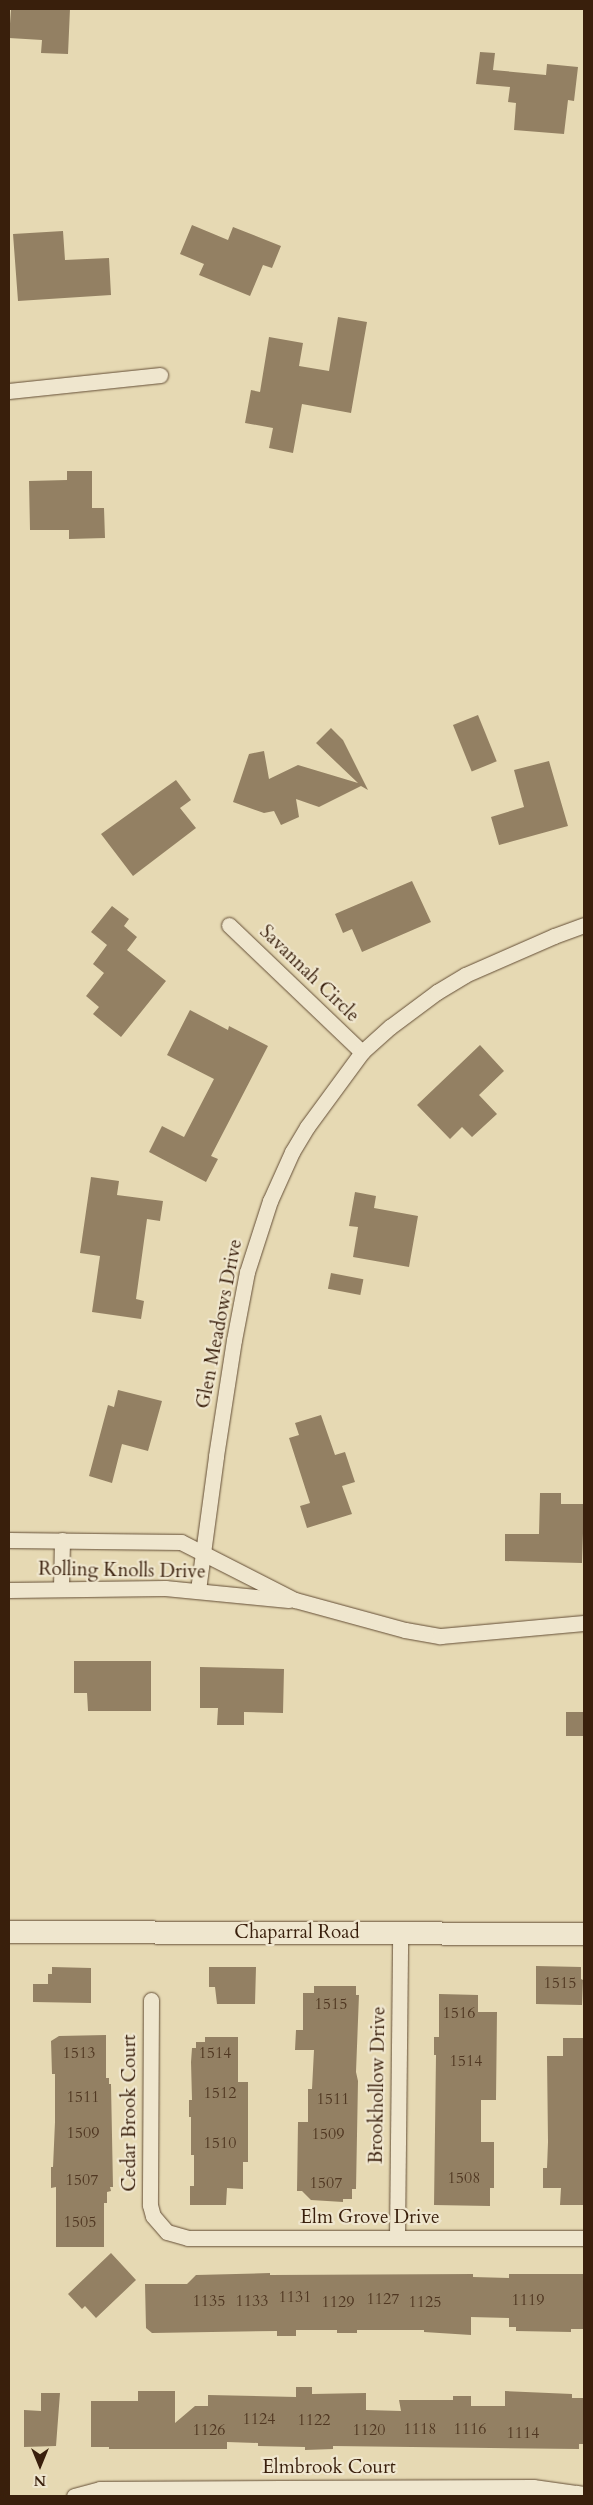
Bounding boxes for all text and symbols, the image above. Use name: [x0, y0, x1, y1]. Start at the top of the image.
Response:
street label: Savannah Circle: [254, 921, 364, 1027]
street label: Glen Meadows Drive: [192, 1237, 248, 1411]
street label: Rolling Knolls Drive: [38, 1558, 206, 1584]
street label: Chaparral Road: [234, 1922, 360, 1944]
house number: 1515: [544, 1973, 576, 1993]
house number: 1515: [315, 1994, 347, 2014]
house number: 1516: [443, 2003, 475, 2023]
street label: Brookhollow Drive: [365, 2006, 391, 2164]
street label: Cedar Brook Court: [119, 2034, 141, 2192]
house number: 1513: [63, 2043, 95, 2063]
house number: 1514: [199, 2043, 231, 2063]
house number: 1514: [450, 2051, 482, 2071]
house number: 1512: [204, 2083, 236, 2103]
house number: 1511: [67, 2087, 99, 2107]
house number: 1511: [317, 2089, 349, 2109]
house number: 1509: [67, 2123, 99, 2143]
house number: 1509: [312, 2124, 344, 2144]
house number: 1510: [204, 2133, 236, 2153]
house number: 1508: [448, 2168, 480, 2188]
house number: 1507: [66, 2170, 98, 2190]
house number: 1507: [310, 2173, 342, 2193]
street label: Elm Grove Drive: [300, 2207, 440, 2229]
house number: 1505: [64, 2212, 96, 2232]
house number: 1131: [279, 2287, 311, 2307]
house number: 1127: [367, 2289, 399, 2309]
house number: 1119: [512, 2290, 544, 2310]
house number: 1135: [193, 2291, 225, 2311]
house number: 1133: [236, 2291, 268, 2311]
house number: 1129: [322, 2292, 354, 2312]
house number: 1125: [409, 2292, 441, 2312]
house number: 1124: [243, 2409, 275, 2429]
house number: 1122: [298, 2410, 330, 2430]
house number: 1118: [404, 2419, 436, 2439]
house number: 1116: [454, 2419, 486, 2439]
house number: 1126: [193, 2420, 225, 2440]
house number: 1120: [353, 2420, 385, 2440]
house number: 1114: [507, 2423, 539, 2443]
north arrow: [15, 2440, 65, 2490]
street label: Elmbrook Court: [262, 2457, 396, 2479]
text: N: [34, 2471, 46, 2490]

